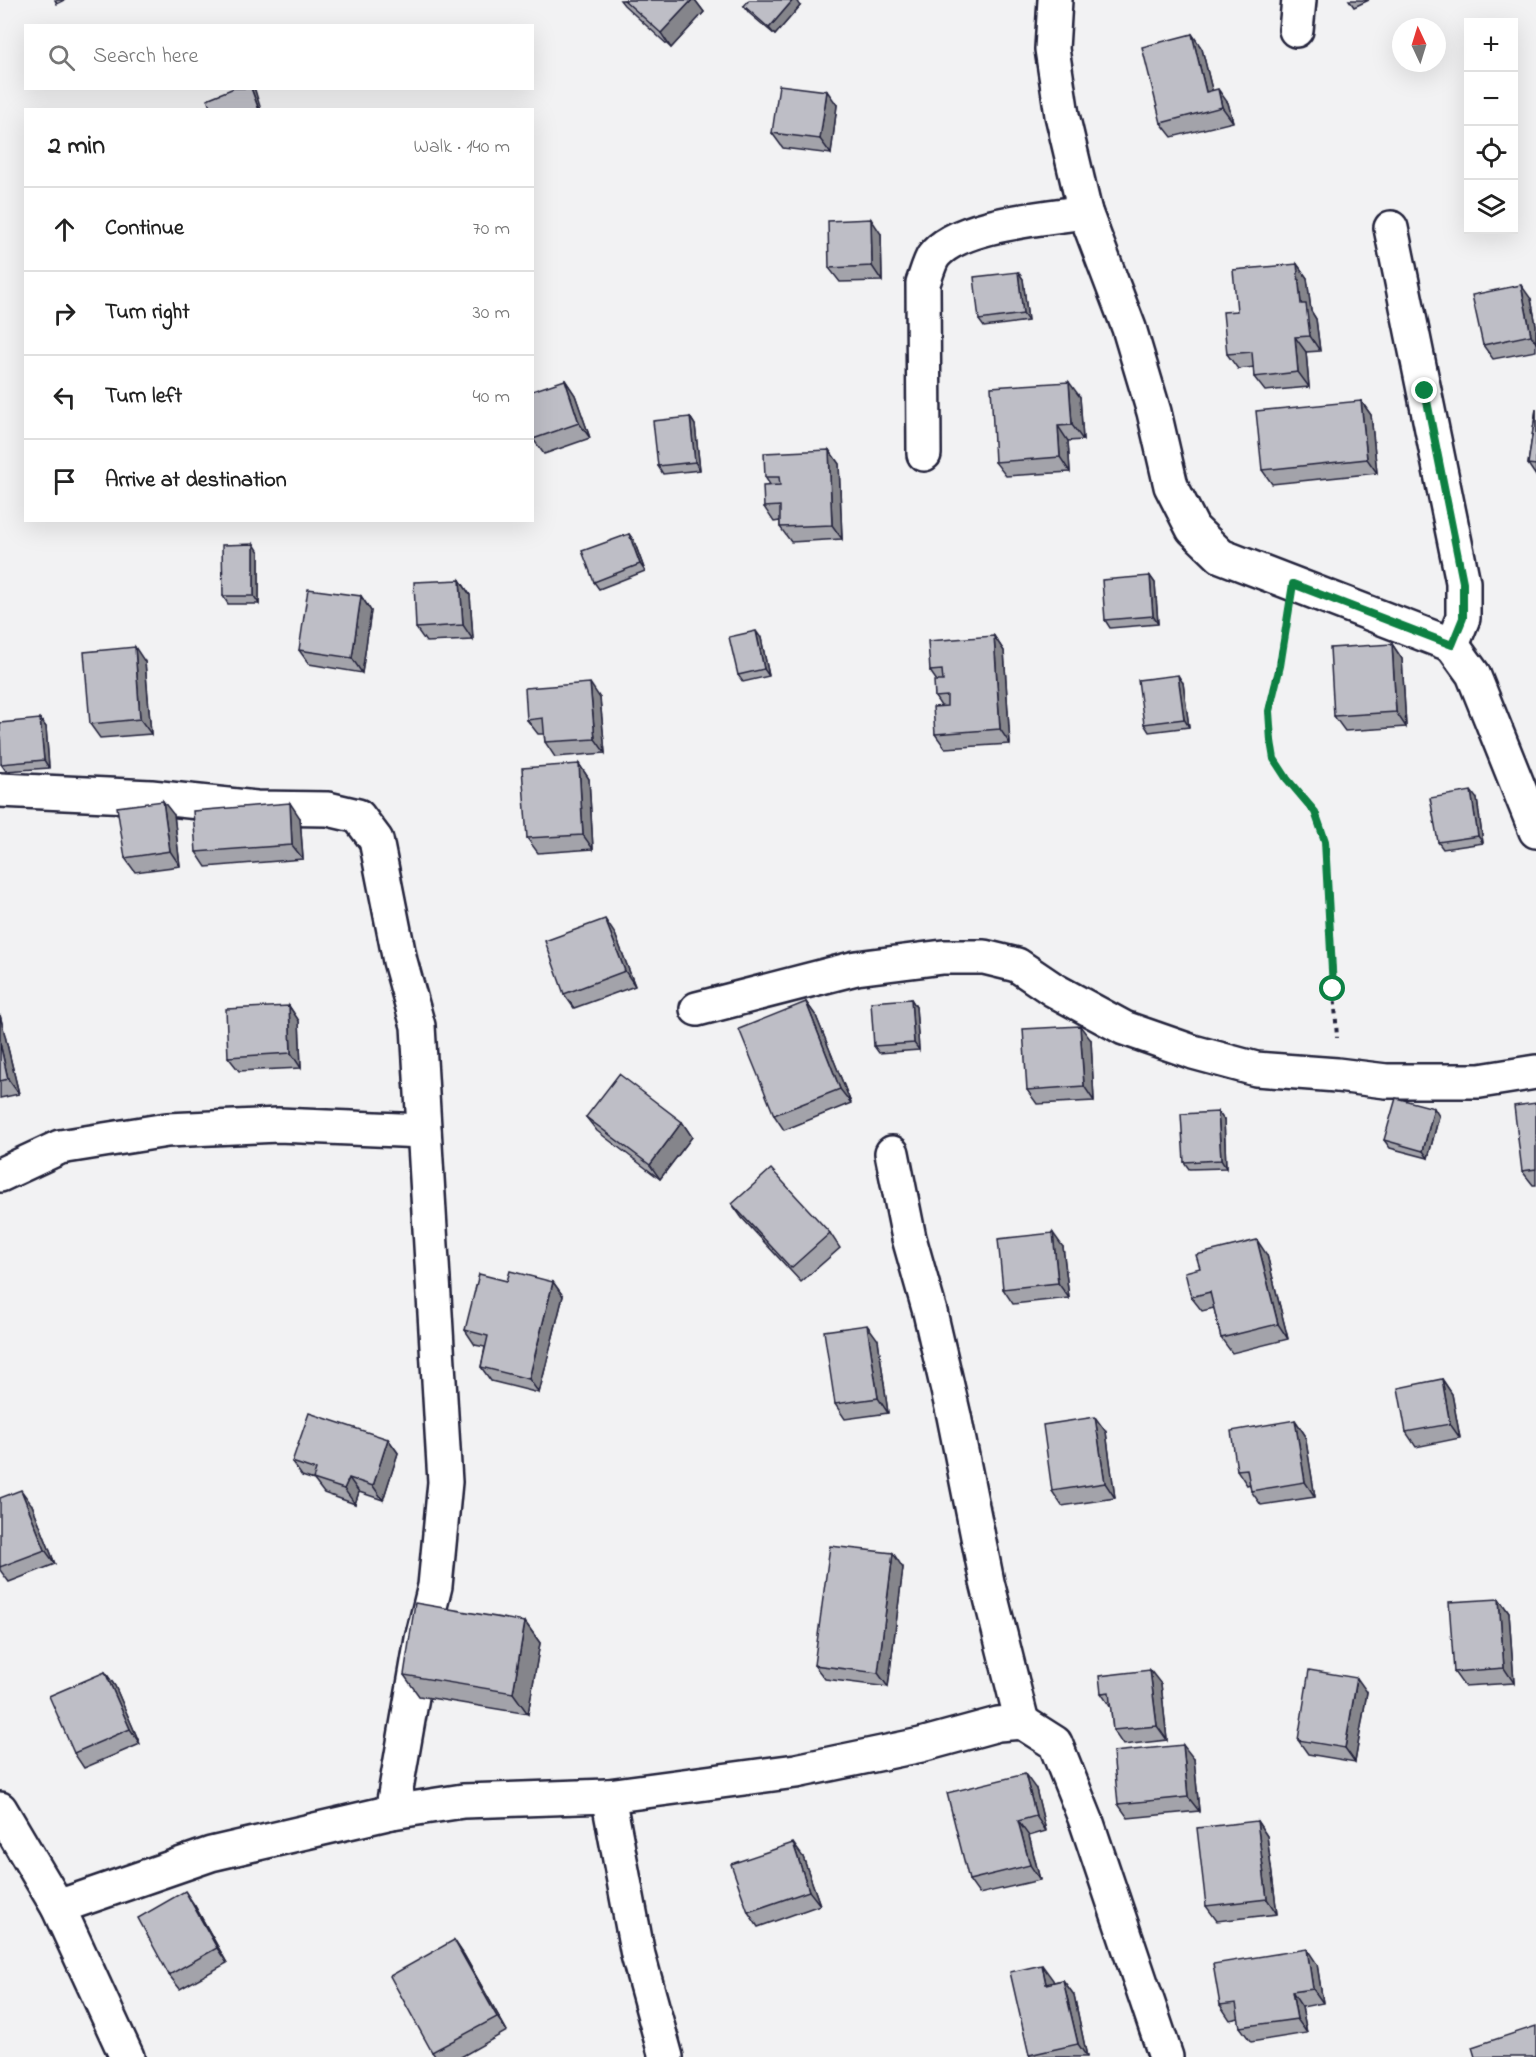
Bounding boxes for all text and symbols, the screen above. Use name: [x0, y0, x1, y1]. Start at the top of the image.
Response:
north arrow: [1392, 18, 1446, 72]
map controls: [1464, 18, 1518, 234]
button: +: [1464, 18, 1518, 72]
search box: [24, 24, 534, 90]
icon: search: [45, 41, 78, 74]
text: Search here: [93, 41, 198, 73]
button: −: [1464, 72, 1518, 126]
button: locate: [1464, 126, 1518, 180]
text: 2 min: [48, 128, 105, 166]
text: Walk · 140 m: [414, 133, 510, 162]
button: layers: [1464, 180, 1518, 234]
icon: ahead: [48, 213, 81, 246]
text: Continue: [105, 213, 184, 245]
text: 70 m: [473, 215, 510, 244]
icon: right: [48, 297, 81, 330]
text: Turn right: [105, 297, 190, 329]
text: 30 m: [473, 299, 510, 328]
route end: [1411, 377, 1437, 403]
icon: left: [48, 381, 81, 414]
text: Turn left: [105, 381, 182, 413]
text: 40 m: [473, 383, 510, 412]
icon: arrive: [48, 465, 81, 498]
text: Arrive at destination: [105, 465, 287, 497]
route start: [1319, 975, 1345, 1001]

